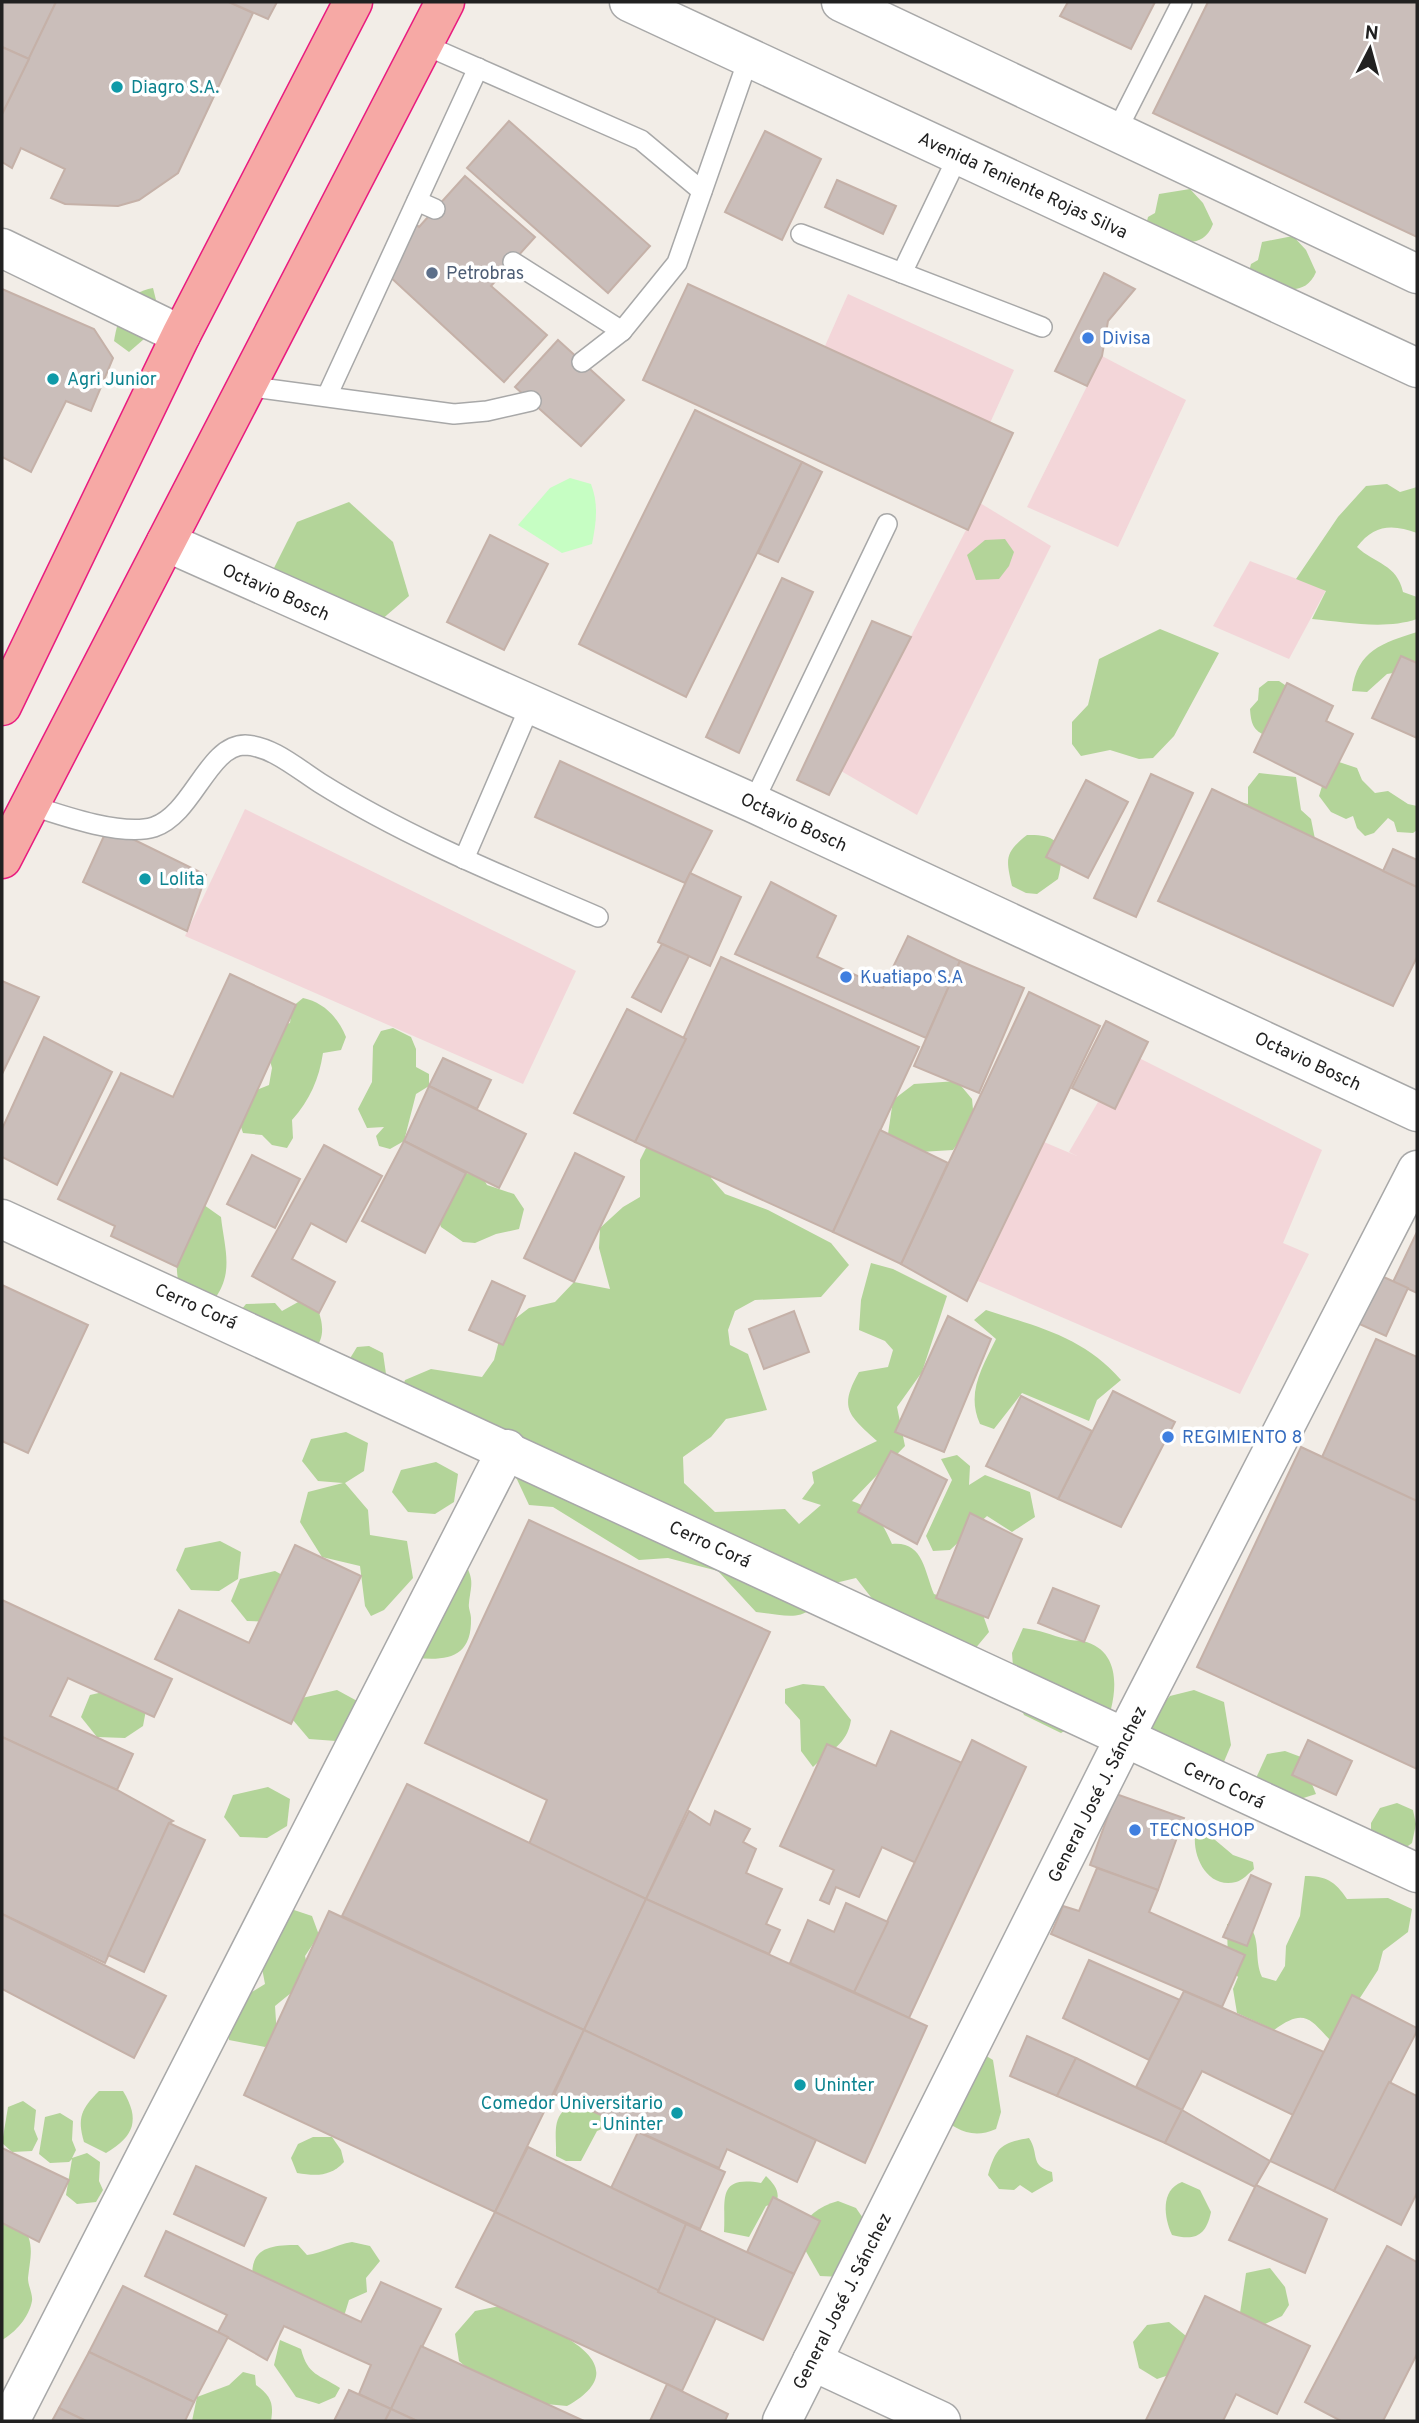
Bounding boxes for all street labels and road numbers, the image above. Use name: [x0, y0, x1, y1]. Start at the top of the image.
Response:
street label: Avenida Teniente Rojas Silva: [914, 128, 1131, 245]
street label: Octavio Bosch: [218, 559, 333, 627]
street label: Octavio Bosch: [736, 789, 850, 858]
street label: Octavio Bosch: [1250, 1028, 1364, 1097]
street label: Cerro Corá: [151, 1279, 240, 1336]
street label: Cerro Corá: [665, 1516, 754, 1574]
street label: General José J. Sánchez: [1044, 1702, 1153, 1887]
street label: Cerro Corá: [1179, 1757, 1268, 1815]
street label: General José J. Sánchez: [789, 2209, 898, 2394]

